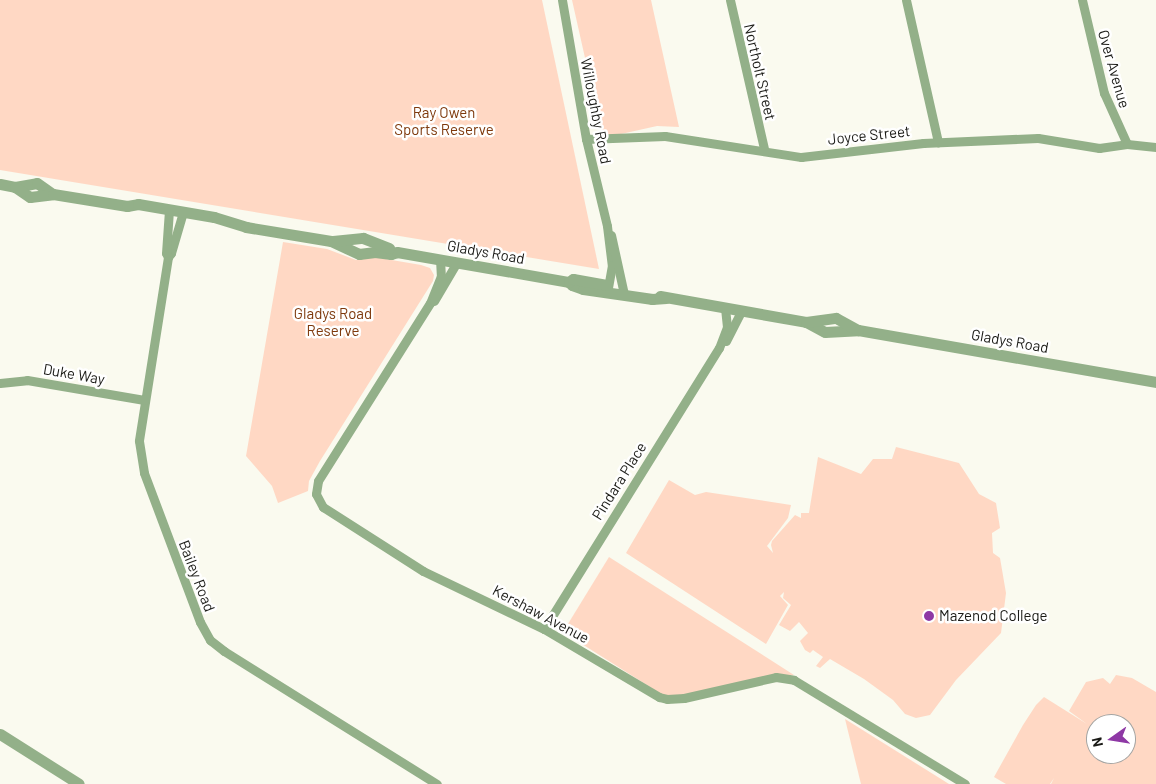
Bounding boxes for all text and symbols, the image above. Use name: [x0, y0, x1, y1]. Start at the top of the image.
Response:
street label: Northolt Street: [740, 22, 780, 122]
street label: Over Avenue: [1094, 28, 1134, 110]
street label: Willoughby Road: [577, 57, 615, 165]
park label: Ray Owen Sports Reserve: [394, 103, 494, 138]
street label: Joyce Street: [827, 122, 911, 148]
street label: Gladys Road: [446, 236, 526, 268]
park label: Gladys Road Reserve: [294, 304, 372, 339]
street label: Gladys Road: [970, 325, 1050, 357]
street label: Duke Way: [42, 360, 106, 388]
street label: Pindara Place: [588, 439, 650, 523]
street label: Bailey Road: [175, 538, 219, 614]
street label: Kershaw Avenue: [490, 581, 592, 647]
place label: Mazenod College: [939, 607, 1048, 625]
marker: Mazenod College: [923, 610, 935, 622]
north arrow: [1086, 714, 1136, 764]
text: N: [1088, 736, 1106, 749]

